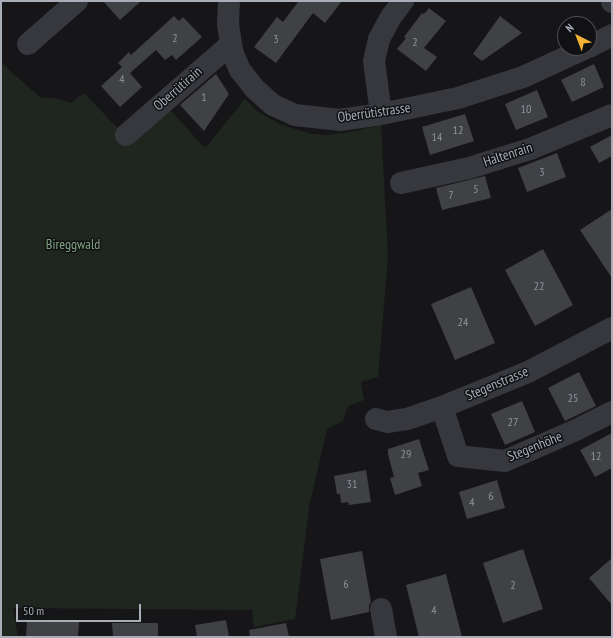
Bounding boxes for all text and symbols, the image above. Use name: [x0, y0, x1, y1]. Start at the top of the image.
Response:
north arrow: [557, 16, 597, 56]
text: N: [563, 21, 577, 35]
house number: 2: [172, 32, 178, 46]
house number: 3: [273, 33, 279, 47]
house number: 2: [412, 36, 418, 50]
street label: Oberrütirain: [150, 63, 206, 115]
house number: 4: [119, 73, 125, 87]
house number: 8: [580, 76, 586, 90]
house number: 1: [201, 91, 207, 105]
street label: Oberrütistrasse: [336, 100, 412, 126]
house number: 10: [521, 103, 531, 117]
house number: 12: [453, 124, 463, 138]
house number: 14: [432, 131, 442, 145]
street label: Haltenrain: [481, 139, 535, 171]
house number: 3: [539, 166, 545, 180]
house number: 5: [473, 183, 479, 197]
house number: 7: [448, 189, 454, 203]
park label: Bireggwald: [46, 237, 100, 253]
house number: 22: [534, 280, 544, 294]
house number: 24: [458, 316, 468, 330]
street label: Stegenstrasse: [463, 363, 531, 405]
house number: 25: [568, 392, 578, 406]
house number: 27: [508, 416, 518, 430]
street label: Stegenhöhe: [505, 428, 565, 466]
house number: 29: [401, 448, 411, 462]
house number: 12: [591, 450, 601, 464]
house number: 31: [347, 478, 357, 492]
house number: 6: [488, 490, 494, 504]
house number: 4: [469, 496, 475, 510]
house number: 6: [343, 578, 349, 592]
house number: 2: [510, 579, 516, 593]
scale bar: [18, 596, 143, 622]
text: 50 m: [23, 603, 44, 618]
house number: 4: [431, 604, 437, 618]

